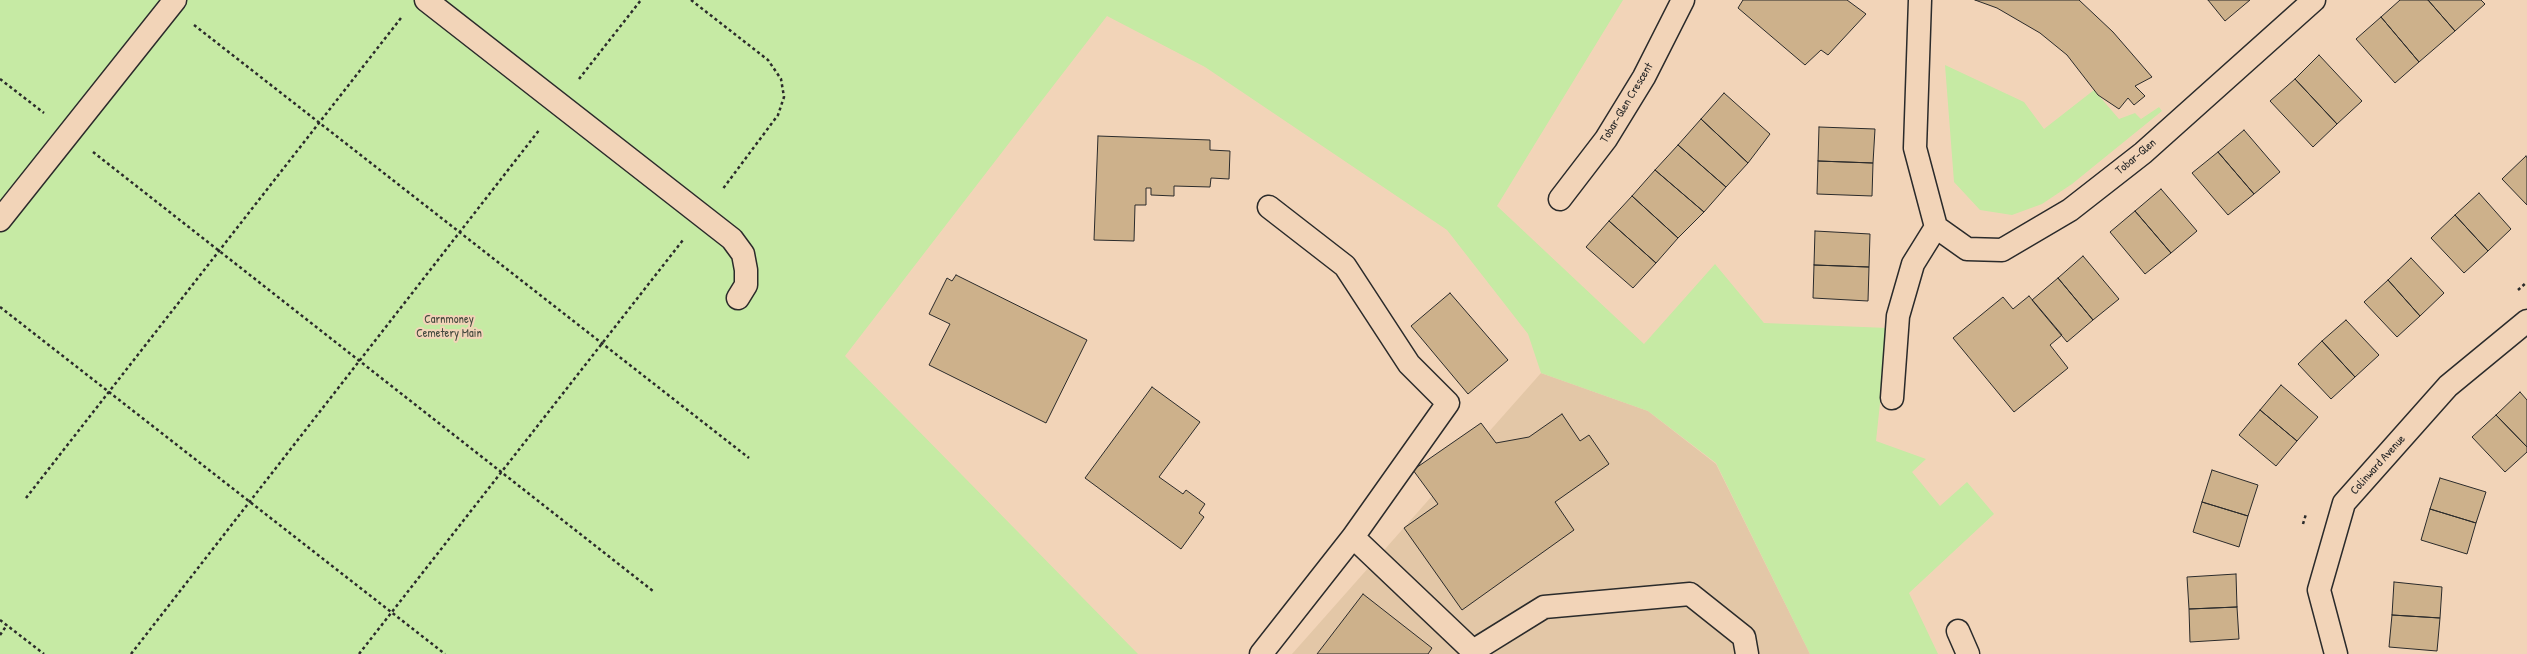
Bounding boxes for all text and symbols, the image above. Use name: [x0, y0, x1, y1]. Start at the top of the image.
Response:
street label: Tobar-Glen Crescent: [1597, 60, 1657, 146]
street label: Tobar-Glen: [2113, 136, 2159, 178]
park label: Carnmoney Cemetery Main: [416, 313, 482, 341]
street label: Colinward Avenue: [2347, 432, 2409, 498]

